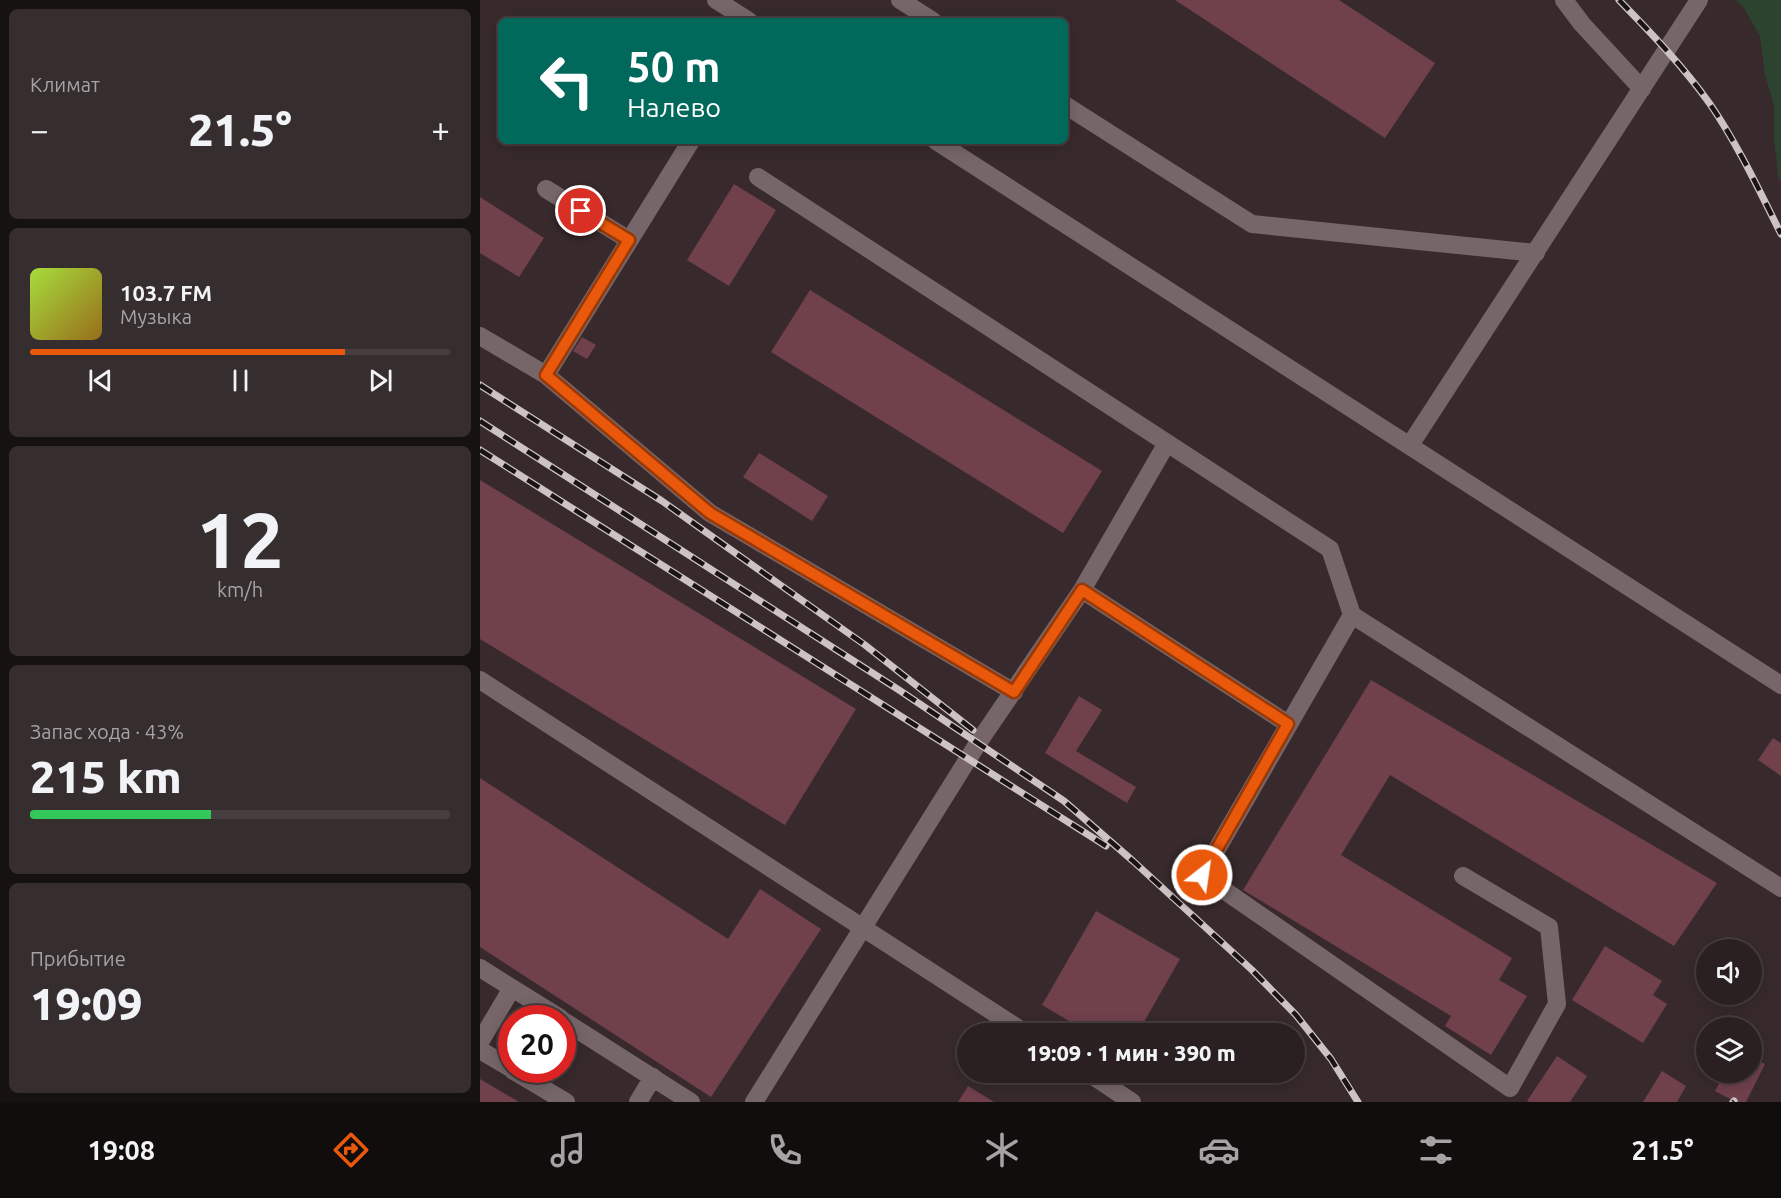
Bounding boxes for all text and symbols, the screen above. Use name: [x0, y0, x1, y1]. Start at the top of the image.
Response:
icon: left: [528, 42, 606, 120]
text: 50 m: [627, 43, 721, 90]
text: Климат: [30, 73, 100, 96]
text: Налево: [627, 92, 721, 122]
text: 21.5°: [188, 104, 292, 155]
text: −: [30, 111, 49, 148]
text: +: [431, 111, 450, 148]
pin: [555, 185, 606, 236]
icon: arrive: [564, 194, 597, 227]
text: 103.7 FM: [120, 280, 212, 305]
text: Музыка: [120, 305, 192, 328]
icon: previous: [84, 364, 117, 397]
icon: pause: [224, 364, 257, 397]
icon: next: [364, 364, 397, 397]
text: 12: [196, 495, 284, 583]
text: km/h: [217, 578, 263, 601]
text: Запас хода · 43%: [30, 720, 184, 743]
text: 215 km: [30, 751, 182, 802]
position arrow: [1170, 843, 1234, 907]
map controls: [1696, 939, 1762, 1083]
button: sound: [1696, 939, 1762, 1005]
text: Прибытие: [30, 947, 126, 970]
text: 19:09: [30, 978, 143, 1029]
speed limit sign: 20: [498, 1005, 576, 1083]
button: layers: [1696, 1017, 1762, 1083]
text: 19:09 · 1 мин · 390 m: [1026, 1040, 1236, 1065]
icon: directions: [330, 1129, 372, 1171]
icon: music: [547, 1129, 589, 1171]
icon: phone: [764, 1129, 806, 1171]
icon: climate: [981, 1129, 1023, 1171]
icon: car: [1198, 1129, 1240, 1171]
icon: filters: [1415, 1129, 1457, 1171]
text: 19:08: [87, 1135, 155, 1165]
text: 21.5°: [1632, 1135, 1693, 1165]

